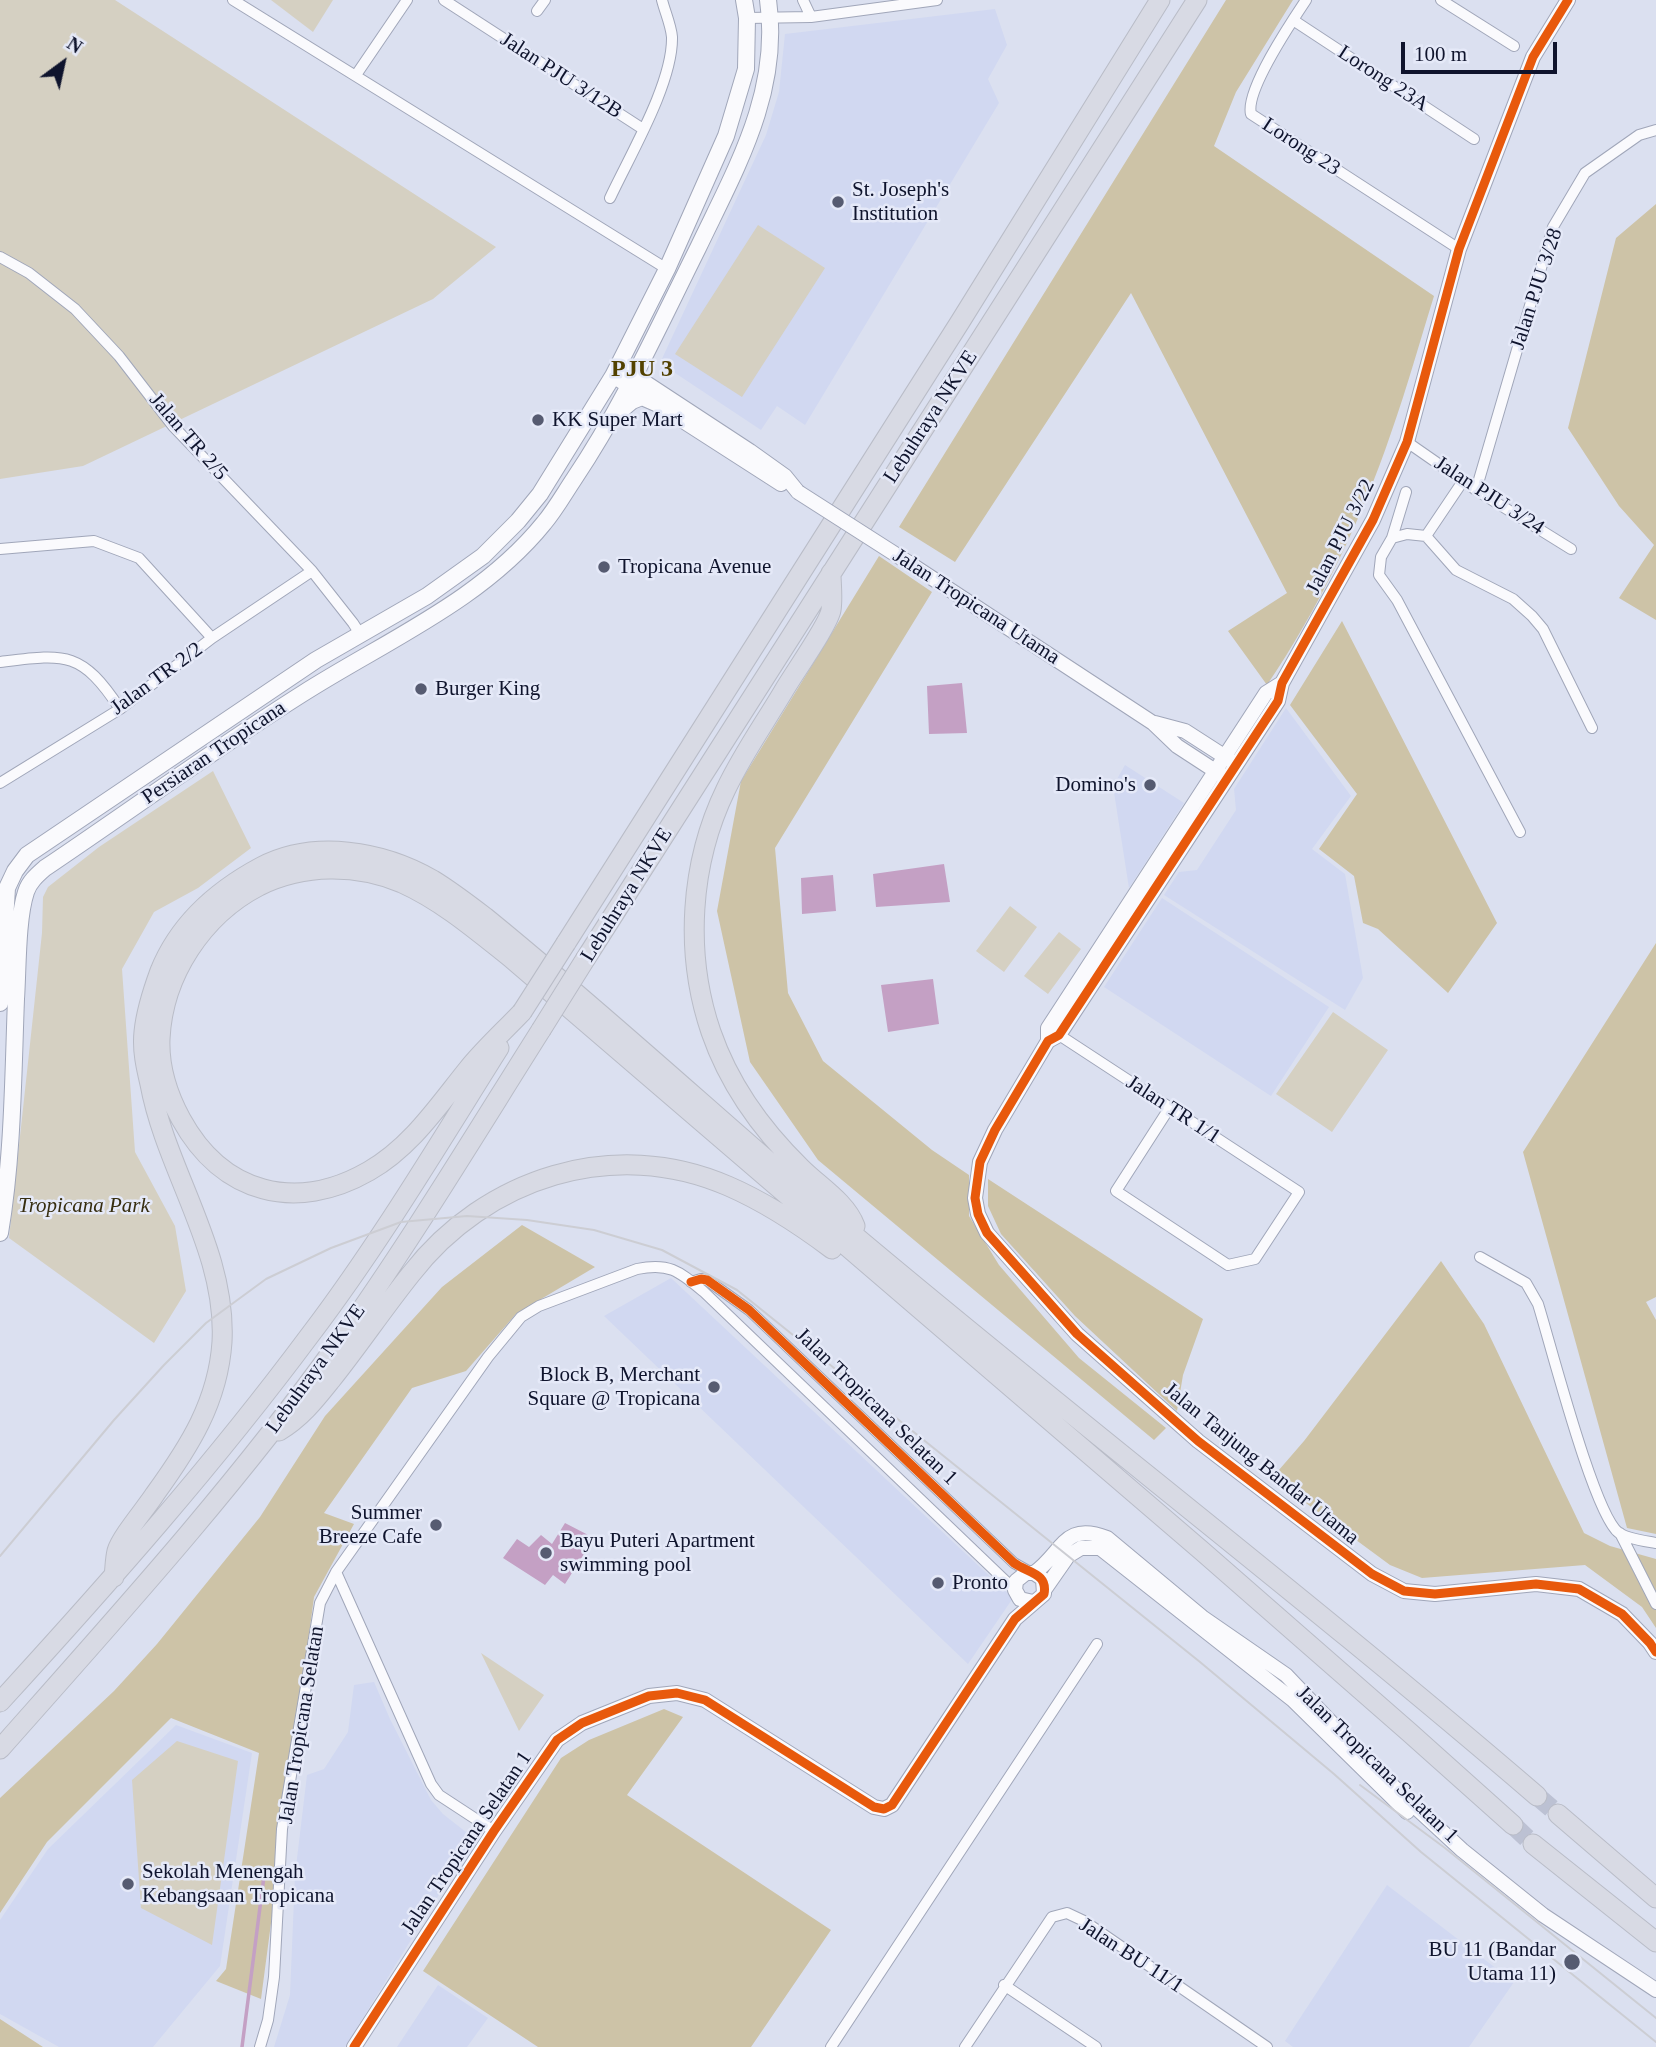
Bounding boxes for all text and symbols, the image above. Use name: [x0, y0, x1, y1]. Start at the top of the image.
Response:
street label: Jalan PJU 3/12B: [489, 23, 633, 129]
north arrow: [28, 28, 98, 98]
scale bar: [1404, 28, 1560, 72]
text: N: [63, 32, 86, 58]
street label: Lorong 23A: [1330, 39, 1436, 119]
text: 100 m: [1414, 42, 1467, 66]
street label: Lorong 23: [1253, 110, 1349, 184]
place label: St. Joseph's Institution: [852, 177, 969, 227]
marker: St. Joseph's Institution: [830, 194, 846, 210]
street label: Jalan PJU 3/28: [1503, 217, 1571, 361]
street label: Lebuhraya NKVE: [877, 343, 985, 491]
district label: PJU 3: [610, 356, 674, 384]
street label: Jalan TR 2/5: [139, 383, 237, 491]
place label: KK Super Mart: [552, 407, 692, 433]
marker: KK Super Mart: [530, 412, 546, 428]
street label: Jalan PJU 3/24: [1422, 447, 1556, 545]
street label: Jalan PJU 3/22: [1297, 468, 1385, 606]
street label: Jalan Tropicana Utama: [874, 535, 1078, 679]
place label: Tropicana Avenue: [618, 554, 793, 580]
marker: Tropicana Avenue: [596, 559, 612, 575]
street label: Jalan TR 2/2: [101, 633, 213, 725]
place label: Burger King: [435, 676, 549, 702]
marker: Burger King: [413, 681, 429, 697]
street label: Persiaran Tropicana: [126, 688, 302, 818]
place label: Domino's: [1044, 772, 1136, 798]
marker: Domino's: [1142, 777, 1158, 793]
street label: Lebuhraya NKVE: [574, 820, 680, 970]
street label: Jalan TR 1/1: [1116, 1067, 1230, 1153]
park label: Tropicana Park: [11, 1193, 157, 1219]
street label: Lebuhraya NKVE: [259, 1297, 373, 1441]
street label: Jalan Tropicana Selatan 1: [777, 1311, 975, 1503]
place label: Block B, Merchant Square @ Tropicana: [503, 1362, 700, 1412]
street label: Jalan Tanjung Bandar Utama: [1143, 1365, 1379, 1563]
marker: Block B, Merchant Square @ Tropicana: [706, 1379, 722, 1395]
place label: Summer Breeze Cafe: [308, 1500, 422, 1550]
marker: Summer Breeze Cafe: [428, 1517, 444, 1533]
place label: Bayu Puteri Apartment swimming pool: [560, 1528, 783, 1578]
marker: Bayu Puteri Apartment swimming pool: [538, 1545, 554, 1561]
place label: Pronto: [952, 1570, 1019, 1596]
marker: Pronto: [930, 1575, 946, 1591]
street label: Jalan Tropicana Selatan: [271, 1607, 333, 1843]
street label: Jalan Tropicana Selatan 1: [1278, 1669, 1476, 1861]
street label: Jalan Tropicana Selatan 1: [386, 1732, 548, 1954]
place label: Sekolah Menengah Kebangsaan Tropicana: [142, 1859, 365, 1909]
marker: Sekolah Menengah Kebangsaan Tropicana: [120, 1876, 136, 1892]
street label: Jalan BU 11/1: [1067, 1909, 1195, 2003]
place label: BU 11 (Bandar Utama 11): [1416, 1937, 1556, 1987]
marker: BU 11 (Bandar Utama 11): [1562, 1952, 1582, 1972]

